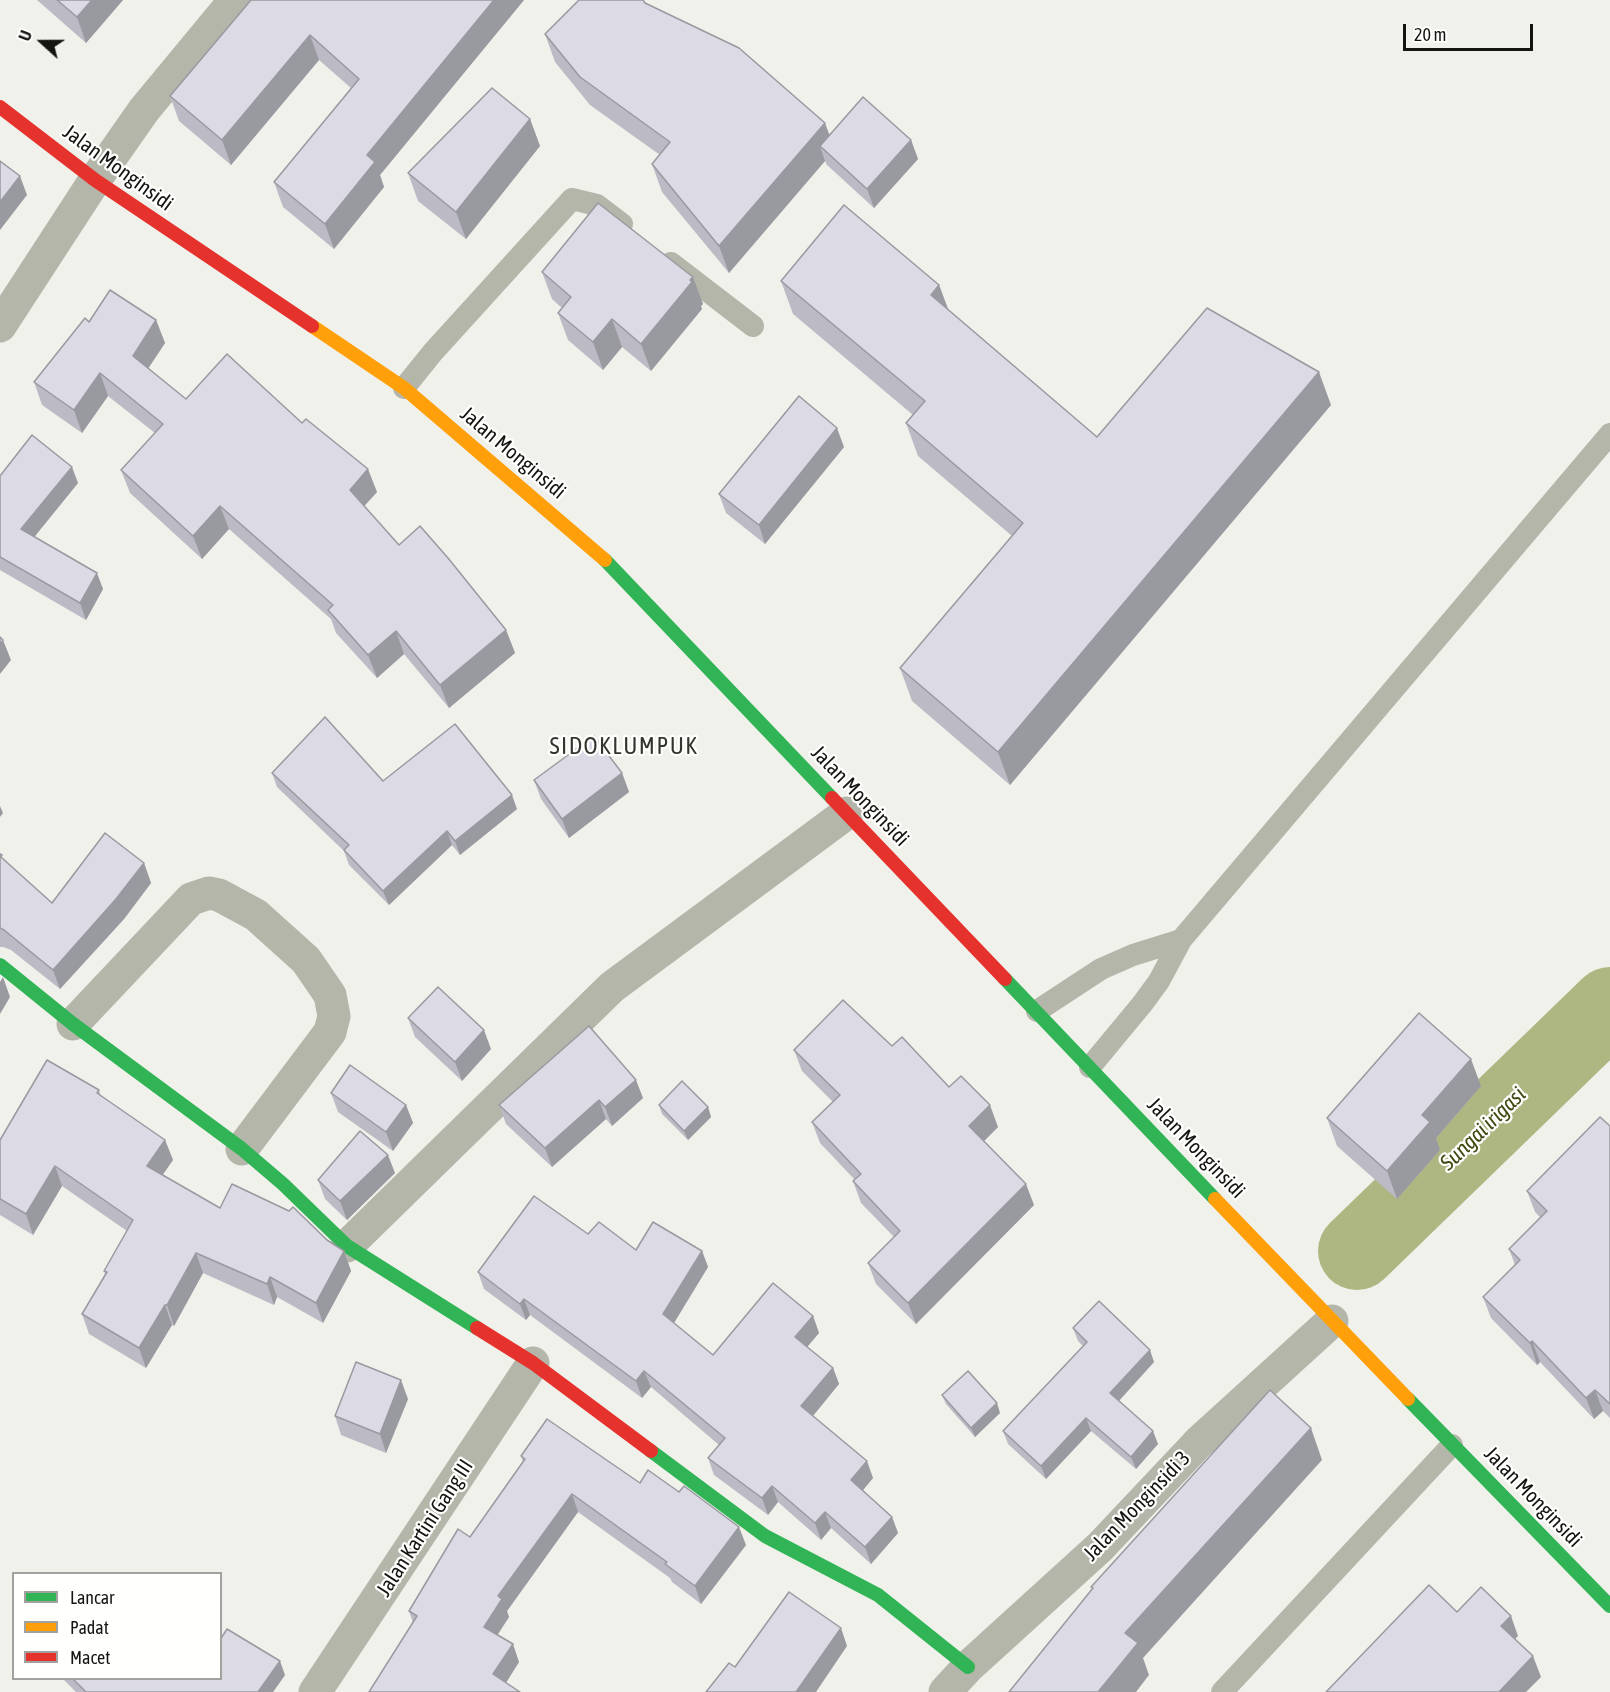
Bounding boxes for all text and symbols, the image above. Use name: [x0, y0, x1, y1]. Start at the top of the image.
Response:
north arrow: [12, 12, 72, 72]
scale bar: [1406, 12, 1536, 50]
text: 20 m: [1414, 24, 1446, 45]
text: U: [15, 28, 35, 43]
street label: Jalan Monginsidi: [58, 120, 178, 216]
street label: Jalan Monginsidi: [455, 402, 571, 504]
district label: SIDOKLUMPUK: [549, 732, 699, 760]
street label: Jalan Monginsidi: [806, 740, 914, 852]
water label: Sungai irigasi: [1435, 1082, 1531, 1176]
street label: Jalan Monginsidi: [1142, 1092, 1250, 1204]
street label: Jalan Monginsidi: [1479, 1441, 1587, 1553]
street label: Jalan Monginsidi 3: [1078, 1446, 1196, 1566]
street label: Jalan Kartini Gang III: [371, 1455, 479, 1601]
legend: [12, 1572, 222, 1680]
text: Lancar: [70, 1587, 114, 1608]
text: Padat: [70, 1617, 109, 1638]
text: Macet: [70, 1647, 110, 1668]

